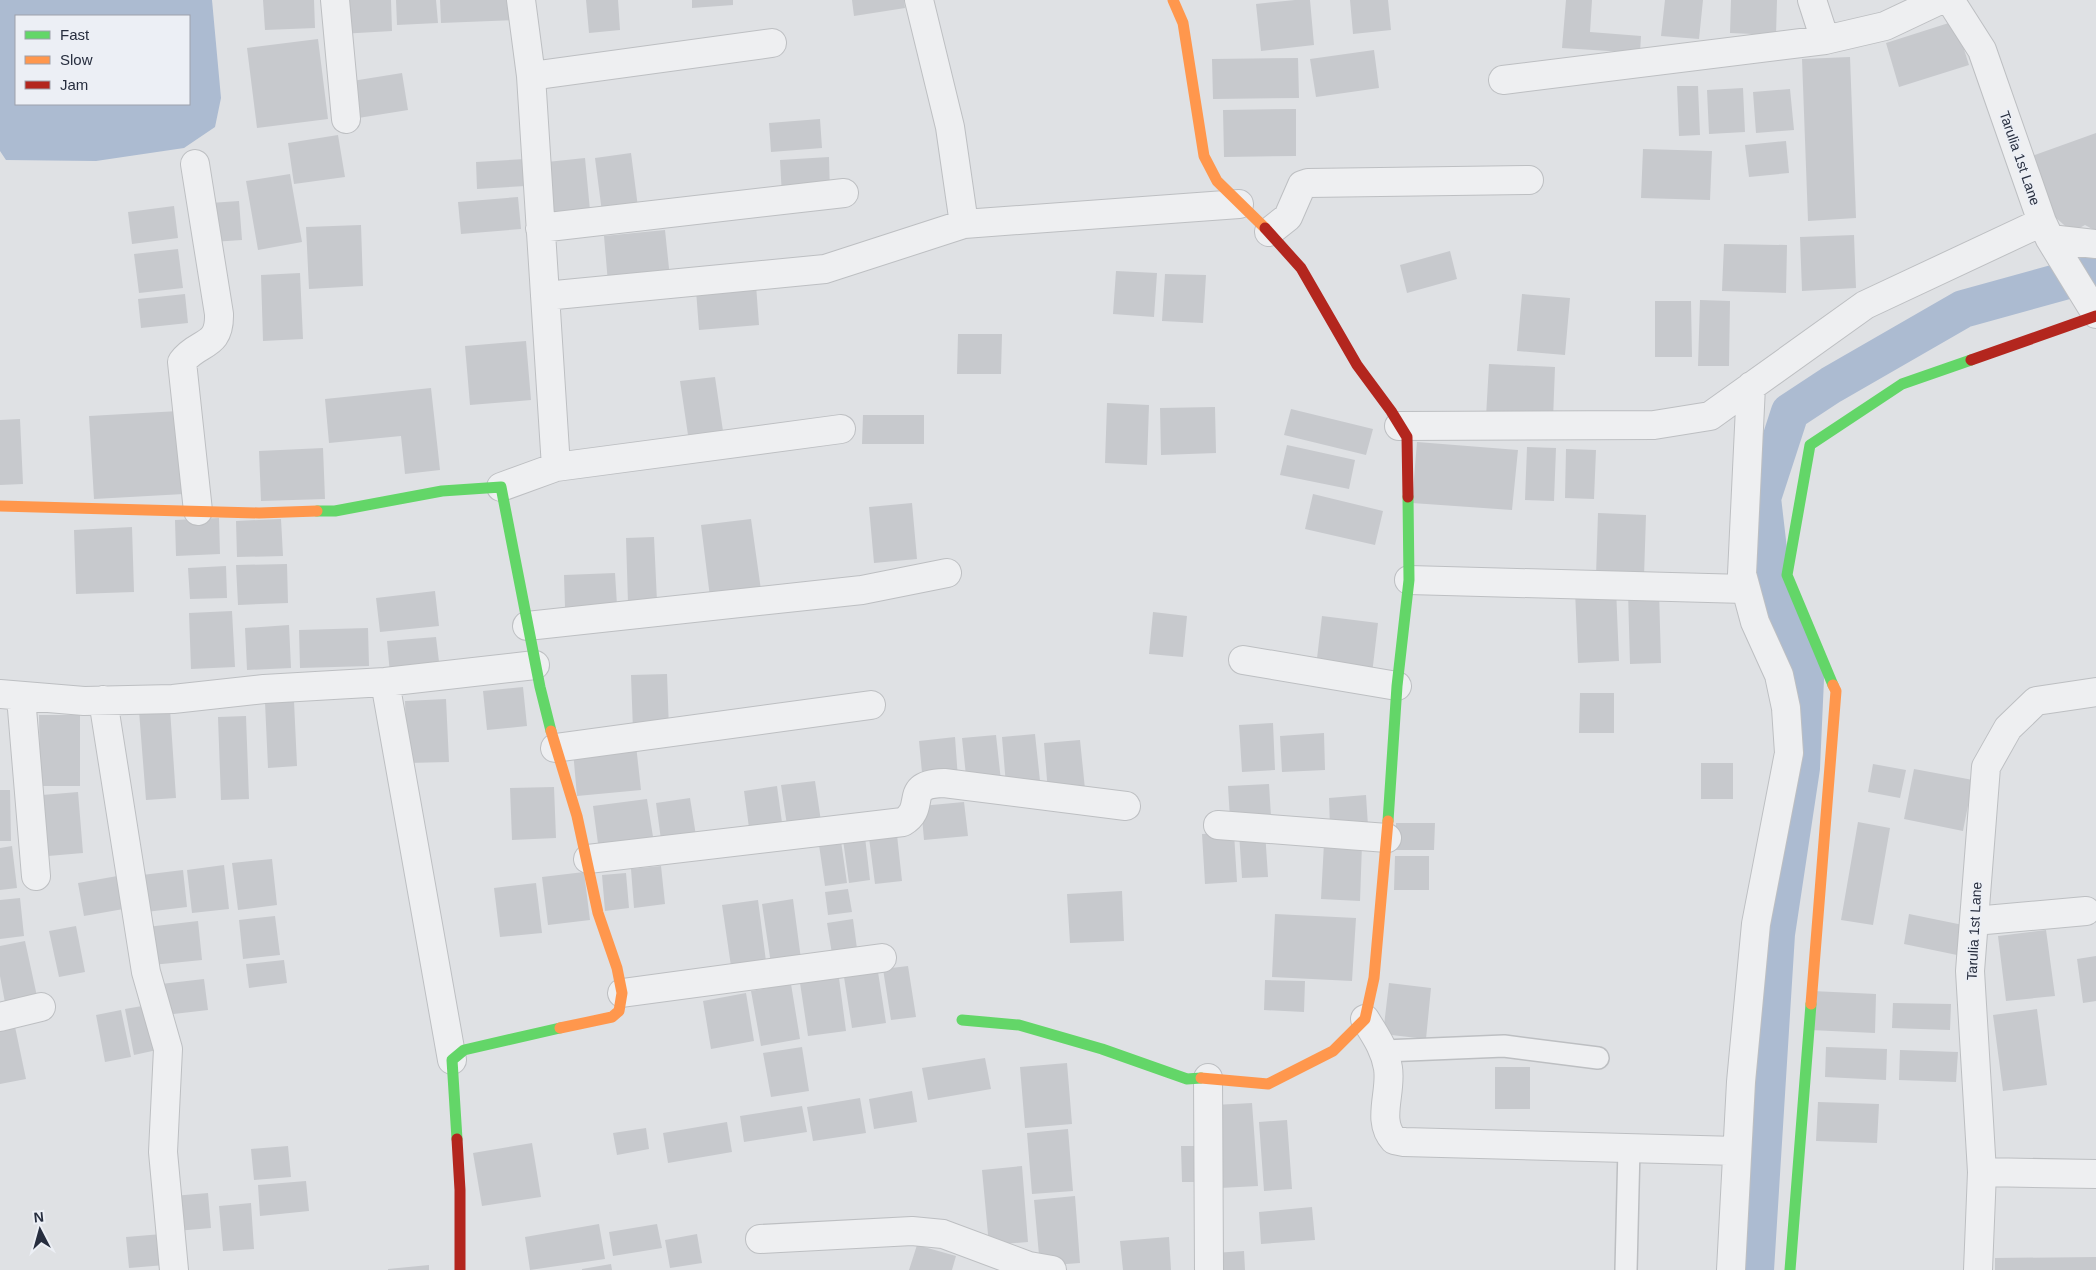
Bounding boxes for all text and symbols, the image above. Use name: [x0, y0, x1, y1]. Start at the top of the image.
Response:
legend: [15, 15, 190, 105]
text: Fast: [60, 26, 90, 43]
text: Slow: [60, 51, 93, 68]
text: Jam: [60, 76, 88, 93]
street label: Tarulia 1st Lane: [1996, 109, 2044, 208]
street label: Tarulia 1st Lane: [1963, 881, 1985, 981]
north arrow: [15, 1205, 65, 1255]
text: N: [33, 1209, 45, 1226]

